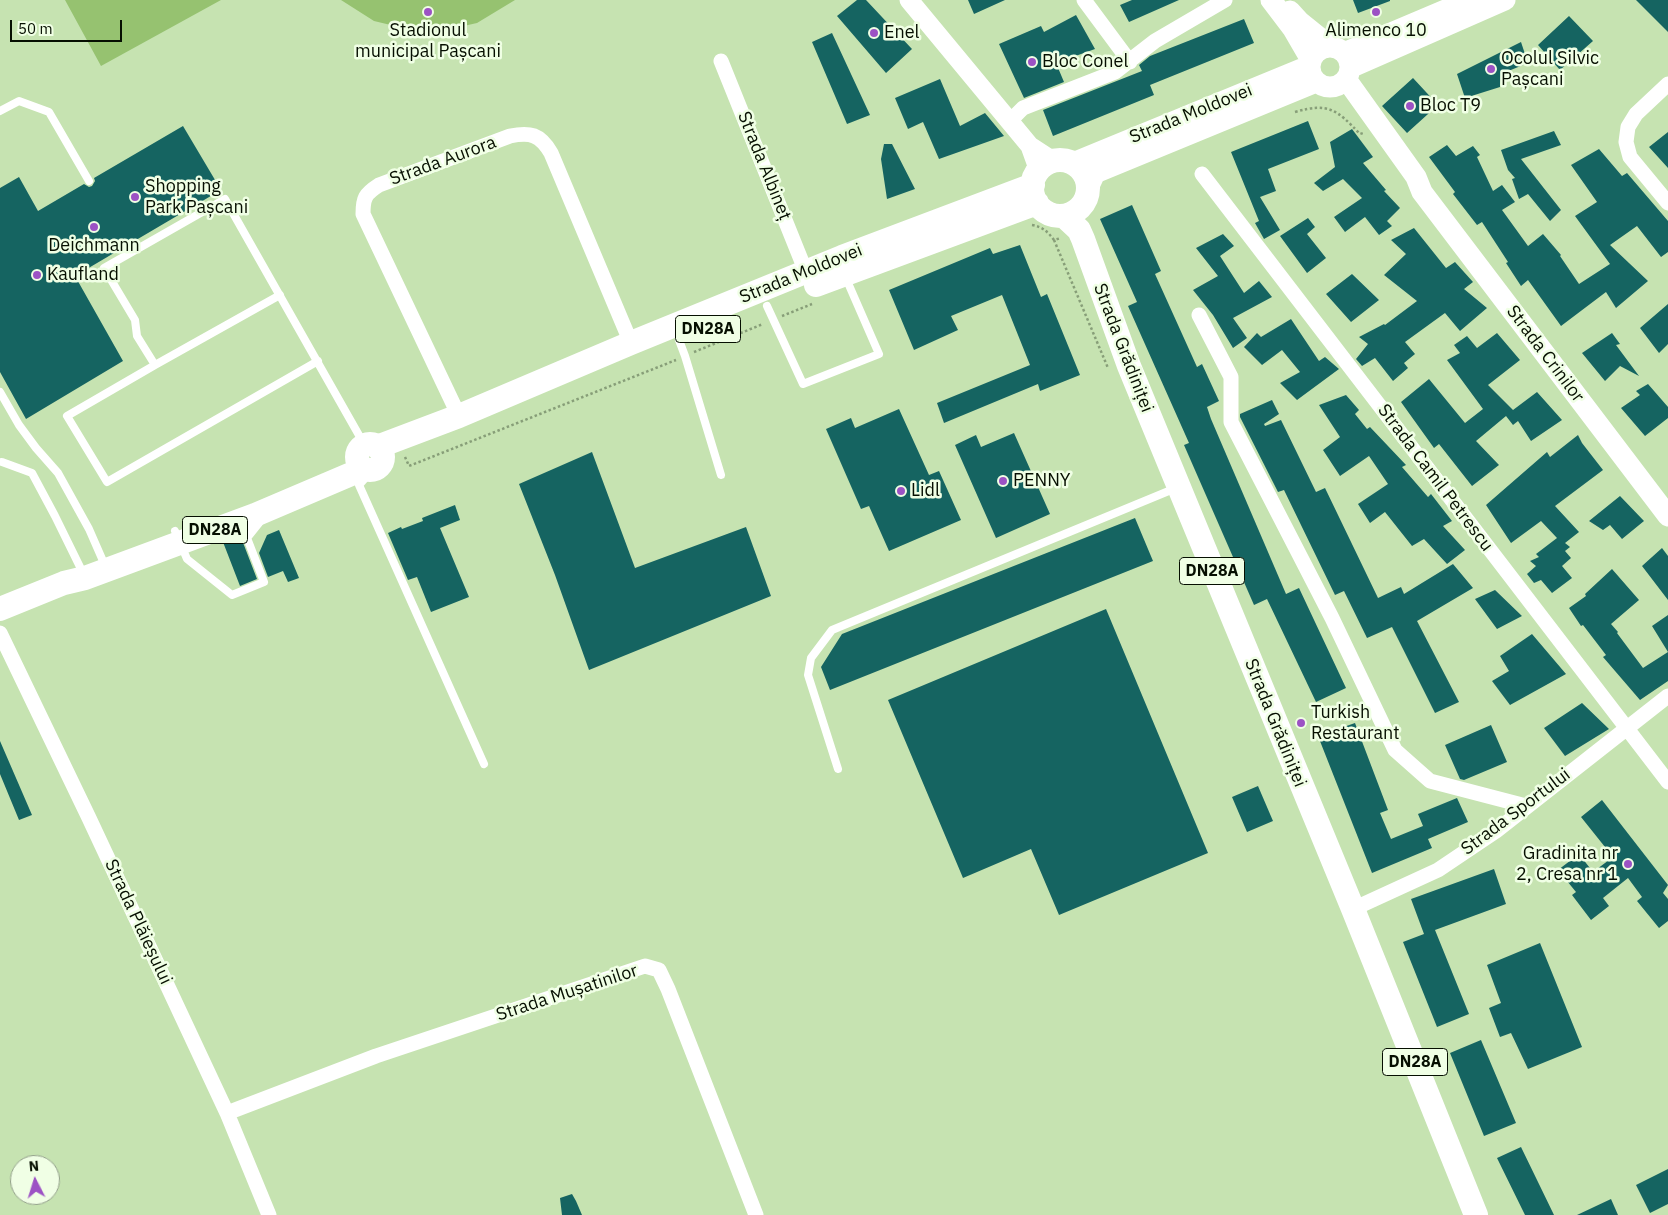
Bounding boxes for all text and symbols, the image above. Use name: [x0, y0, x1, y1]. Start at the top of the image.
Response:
marker: Stadionul municipal Pașcani: [422, 6, 434, 18]
marker: Alimenco 10: [1370, 6, 1382, 18]
scale bar: [12, 10, 125, 42]
text: 50 m: [18, 19, 53, 38]
place label: Stadionul municipal Pașcani: [355, 20, 501, 62]
place label: Alimenco 10: [1325, 20, 1427, 42]
place label: Enel: [884, 22, 919, 44]
marker: Enel: [868, 27, 880, 39]
place label: Ocolul Silvic Pașcani: [1501, 48, 1599, 90]
place label: Bloc Conel: [1042, 51, 1128, 73]
marker: Bloc Conel: [1026, 56, 1038, 68]
marker: Ocolul Silvic Pașcani: [1485, 63, 1497, 75]
street label: Strada Moldovei: [1127, 80, 1255, 148]
place label: Bloc T9: [1420, 95, 1481, 117]
marker: Bloc T9: [1404, 100, 1416, 112]
street label: Strada Albineț: [732, 109, 796, 223]
street label: Strada Aurora: [387, 132, 499, 190]
place label: Shopping Park Pașcani: [145, 176, 248, 218]
marker: Shopping Park Pașcani: [129, 191, 141, 203]
marker: Deichmann: [88, 221, 100, 233]
place label: Deichmann: [48, 235, 140, 257]
street label: Strada Moldovei: [737, 240, 865, 308]
place label: Kaufland: [47, 264, 119, 286]
marker: Kaufland: [31, 269, 43, 281]
street label: Strada Grădiniței: [1089, 281, 1157, 415]
street label: Strada Crinilor: [1502, 301, 1588, 407]
road number: DN28A: [676, 316, 740, 342]
street label: Strada Camil Petrescu: [1373, 400, 1497, 556]
place label: PENNY: [1013, 470, 1071, 492]
marker: PENNY: [997, 475, 1009, 487]
place label: Lidl: [911, 480, 940, 502]
marker: Lidl: [895, 485, 907, 497]
road number: DN28A: [182, 516, 248, 544]
road number: DN28A: [1180, 558, 1244, 584]
street label: Strada Grădiniței: [1239, 656, 1311, 790]
place label: Turkish Restaurant: [1311, 702, 1400, 744]
marker: Turkish Restaurant: [1295, 717, 1307, 729]
street label: Strada Sportului: [1457, 764, 1575, 860]
place label: Gradinita nr 2, Cresa nr 1: [1516, 843, 1618, 886]
street label: Strada Plăieșului: [100, 856, 176, 988]
marker: Gradinita nr 2, Cresa nr 1: [1622, 858, 1634, 870]
street label: Strada Mușatinilor: [493, 960, 641, 1026]
road number: DN28A: [1382, 1048, 1448, 1076]
north arrow: [10, 1155, 60, 1205]
text: N: [28, 1157, 40, 1175]

